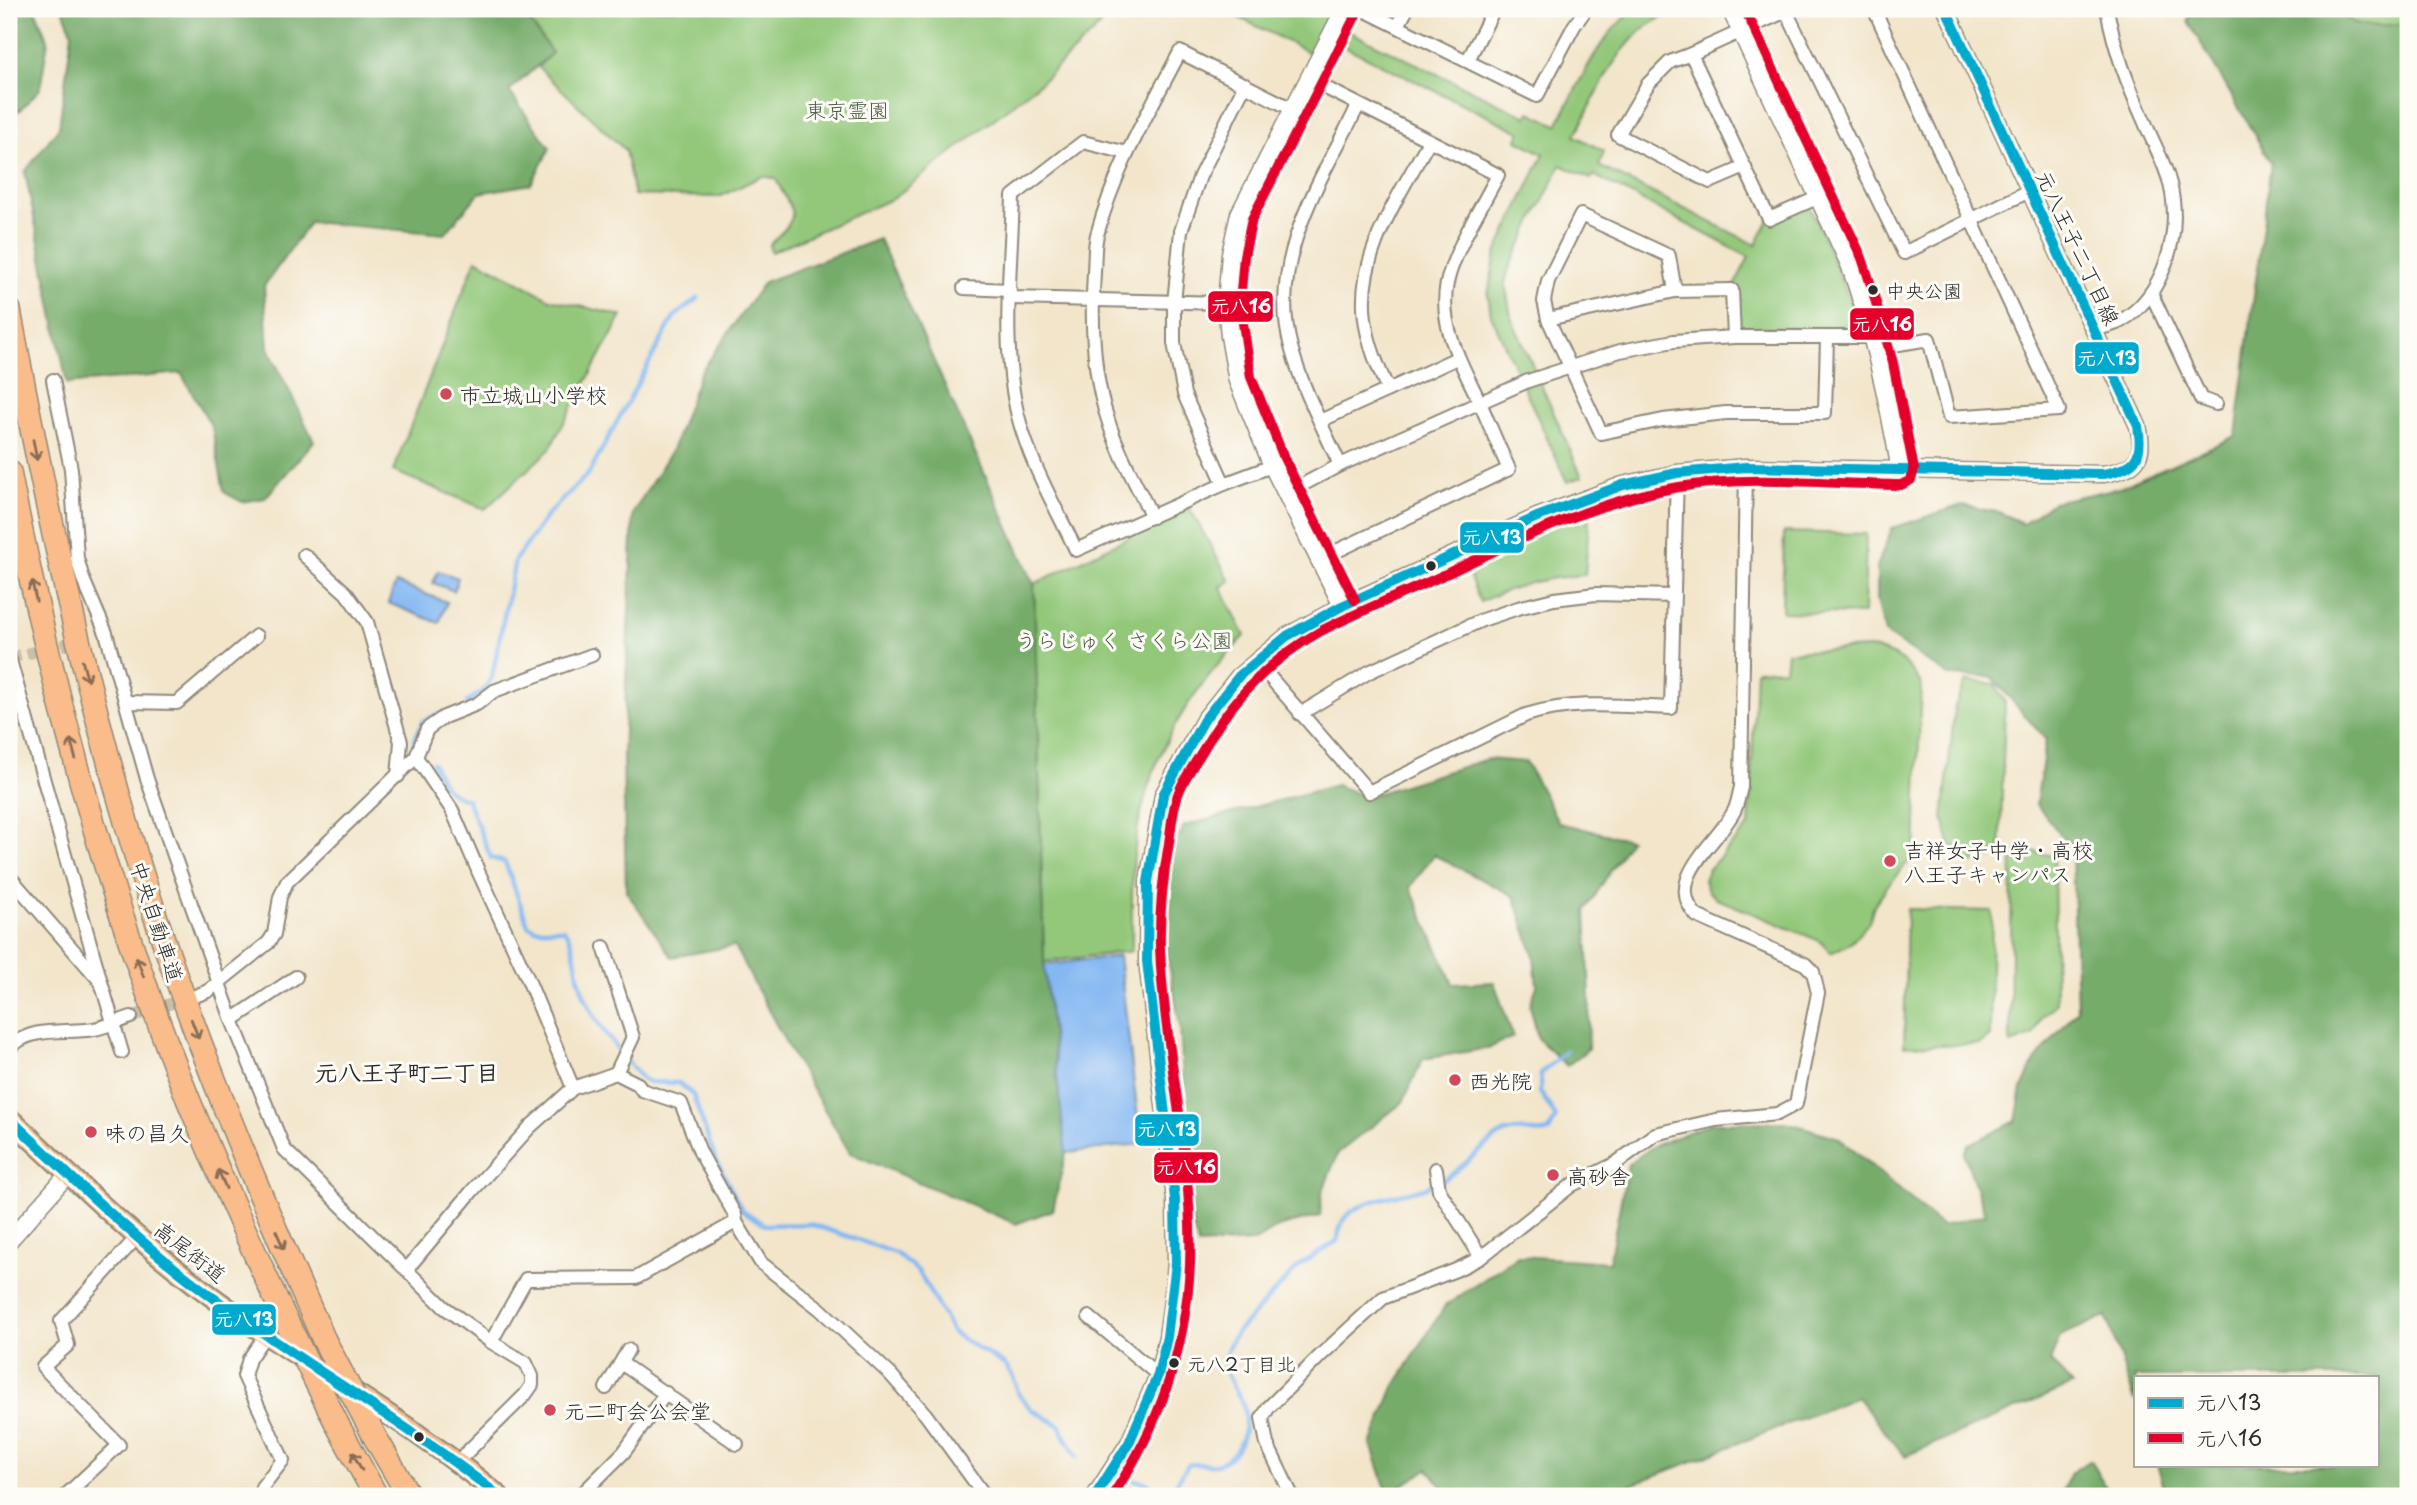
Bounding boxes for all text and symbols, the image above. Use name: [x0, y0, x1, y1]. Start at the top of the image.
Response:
park label: 東京霊園: [805, 93, 889, 125]
street label: 元八王子二丁目線: [2029, 164, 2129, 330]
place label: 中央公園: [1886, 276, 1962, 304]
marker: 中央公園: [1866, 283, 1880, 297]
line badge: 元八16: [1207, 290, 1274, 323]
text: 元八16: [1211, 291, 1271, 319]
line badge: 元八16: [1849, 307, 1915, 341]
text: 元八16: [1852, 309, 1912, 337]
line badge: 元八13: [2074, 341, 2140, 375]
text: 元八13: [2077, 343, 2137, 371]
place label: 市立城山小学校: [460, 378, 607, 410]
marker: 市立城山小学校: [438, 386, 454, 402]
one-way arrow: [29, 438, 42, 460]
line badge: 元八13: [1459, 521, 1525, 554]
text: 元八13: [1462, 522, 1522, 550]
unlabelled marker: [1424, 559, 1438, 573]
one-way arrow: [26, 580, 40, 603]
park label: うらじゅく さくら公園: [1016, 623, 1232, 655]
one-way arrow: [80, 660, 93, 682]
one-way arrow: [66, 738, 79, 761]
place label: 吉祥女子中学・高校 八王子キャンパス: [1904, 833, 2093, 889]
marker: 吉祥女子中学・高校 八王子キャンパス: [1882, 853, 1898, 869]
street label: 中央自動車道: [123, 856, 193, 986]
one-way arrow: [133, 956, 145, 978]
one-way arrow: [190, 1018, 203, 1040]
district label: 元八王子町二丁目: [315, 1054, 499, 1089]
place label: 西光院: [1469, 1064, 1532, 1096]
marker: 西光院: [1447, 1072, 1463, 1088]
line badge: 元八13: [1134, 1113, 1200, 1147]
text: 元八13: [1137, 1114, 1197, 1142]
place label: 味の昌久: [105, 1116, 189, 1148]
marker: 味の昌久: [83, 1124, 99, 1140]
line badge: 元八16: [1153, 1151, 1219, 1184]
text: 元八16: [1156, 1152, 1216, 1180]
place label: 高砂舎: [1567, 1159, 1630, 1191]
marker: 高砂舎: [1545, 1167, 1561, 1183]
one-way arrow: [215, 1169, 228, 1190]
street label: 高尾街道: [148, 1213, 234, 1289]
one-way arrow: [274, 1229, 287, 1251]
line badge: 元八13: [211, 1303, 277, 1336]
text: 元八13: [214, 1304, 274, 1332]
place label: 元八2丁目北: [1187, 1349, 1295, 1377]
marker: 元八2丁目北: [1167, 1356, 1181, 1370]
legend: [2134, 1376, 2378, 1466]
text: 元八13: [2196, 1385, 2261, 1417]
place label: 元二町会公会堂: [564, 1394, 711, 1426]
marker: 元二町会公会堂: [542, 1402, 558, 1418]
text: 元八16: [2196, 1421, 2262, 1453]
unlabelled marker: [412, 1430, 426, 1444]
one-way arrow: [350, 1451, 363, 1472]

